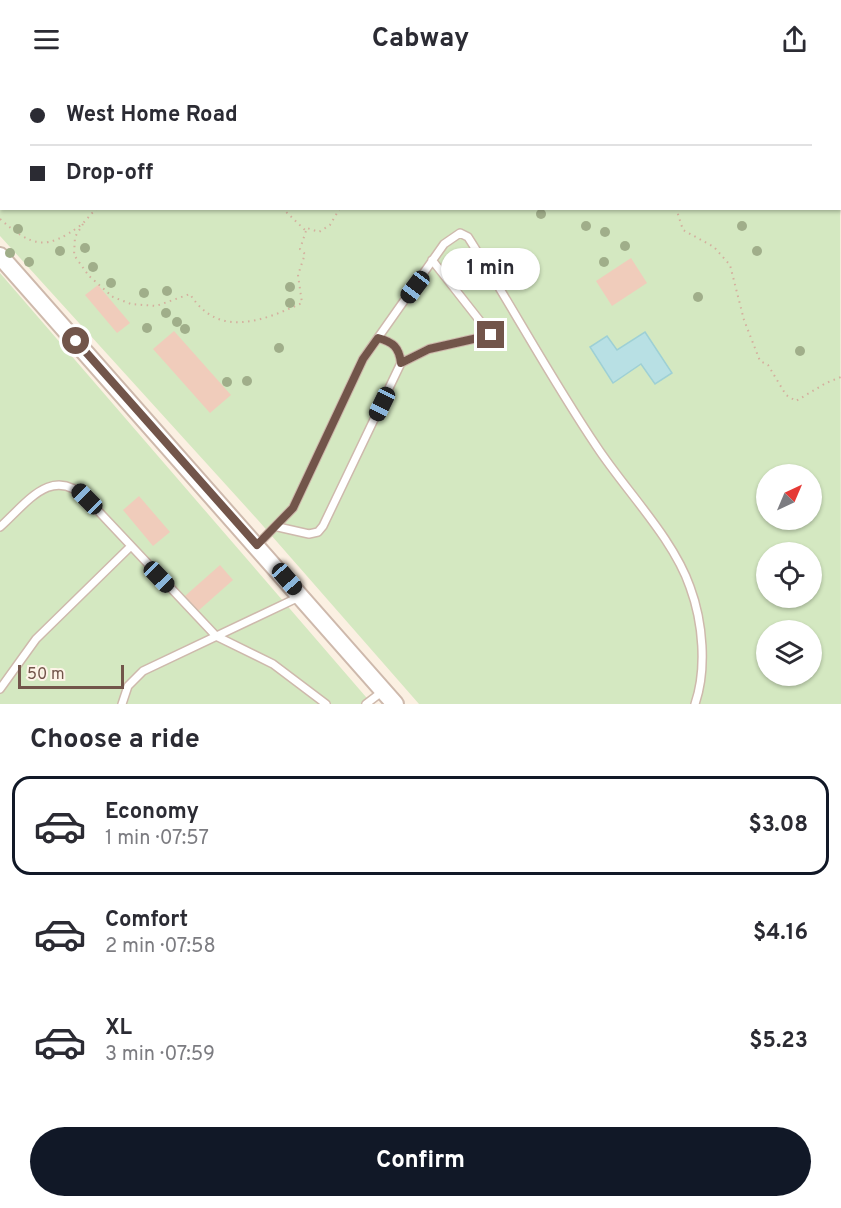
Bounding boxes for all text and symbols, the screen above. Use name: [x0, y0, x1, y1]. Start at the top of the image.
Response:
text: Cabway: [372, 22, 469, 56]
icon: menu: [30, 23, 63, 56]
icon: share: [778, 23, 811, 56]
text: West Home Road: [66, 102, 238, 129]
text: Drop-off: [66, 160, 153, 187]
callout: 1 min: [442, 248, 540, 290]
text: 1 min: [466, 256, 515, 282]
car: [397, 267, 433, 307]
route end: [477, 321, 504, 348]
route start: [62, 327, 89, 354]
car: [366, 384, 398, 424]
north arrow: [756, 464, 822, 530]
map controls: [756, 464, 822, 686]
car: [68, 480, 106, 518]
button: locate: [756, 542, 822, 608]
car: [140, 558, 178, 596]
car: [268, 560, 306, 598]
button: layers: [756, 620, 822, 686]
scale bar: [18, 662, 124, 690]
text: 50 m: [27, 665, 65, 685]
text: Choose a ride: [30, 723, 200, 757]
icon: car: [33, 799, 87, 853]
text: Economy: [105, 799, 199, 826]
text: $3.08: [748, 812, 808, 839]
text: 1 min · 07:57: [105, 826, 209, 852]
icon: car: [33, 907, 87, 961]
text: Comfort: [105, 907, 188, 934]
text: $4.16: [753, 920, 808, 947]
text: 2 min · 07:58: [105, 934, 216, 960]
icon: car: [33, 1015, 87, 1069]
text: XL: [105, 1015, 132, 1042]
text: $5.23: [749, 1028, 808, 1055]
text: 3 min · 07:59: [105, 1042, 215, 1068]
button: Confirm: [30, 1127, 811, 1196]

